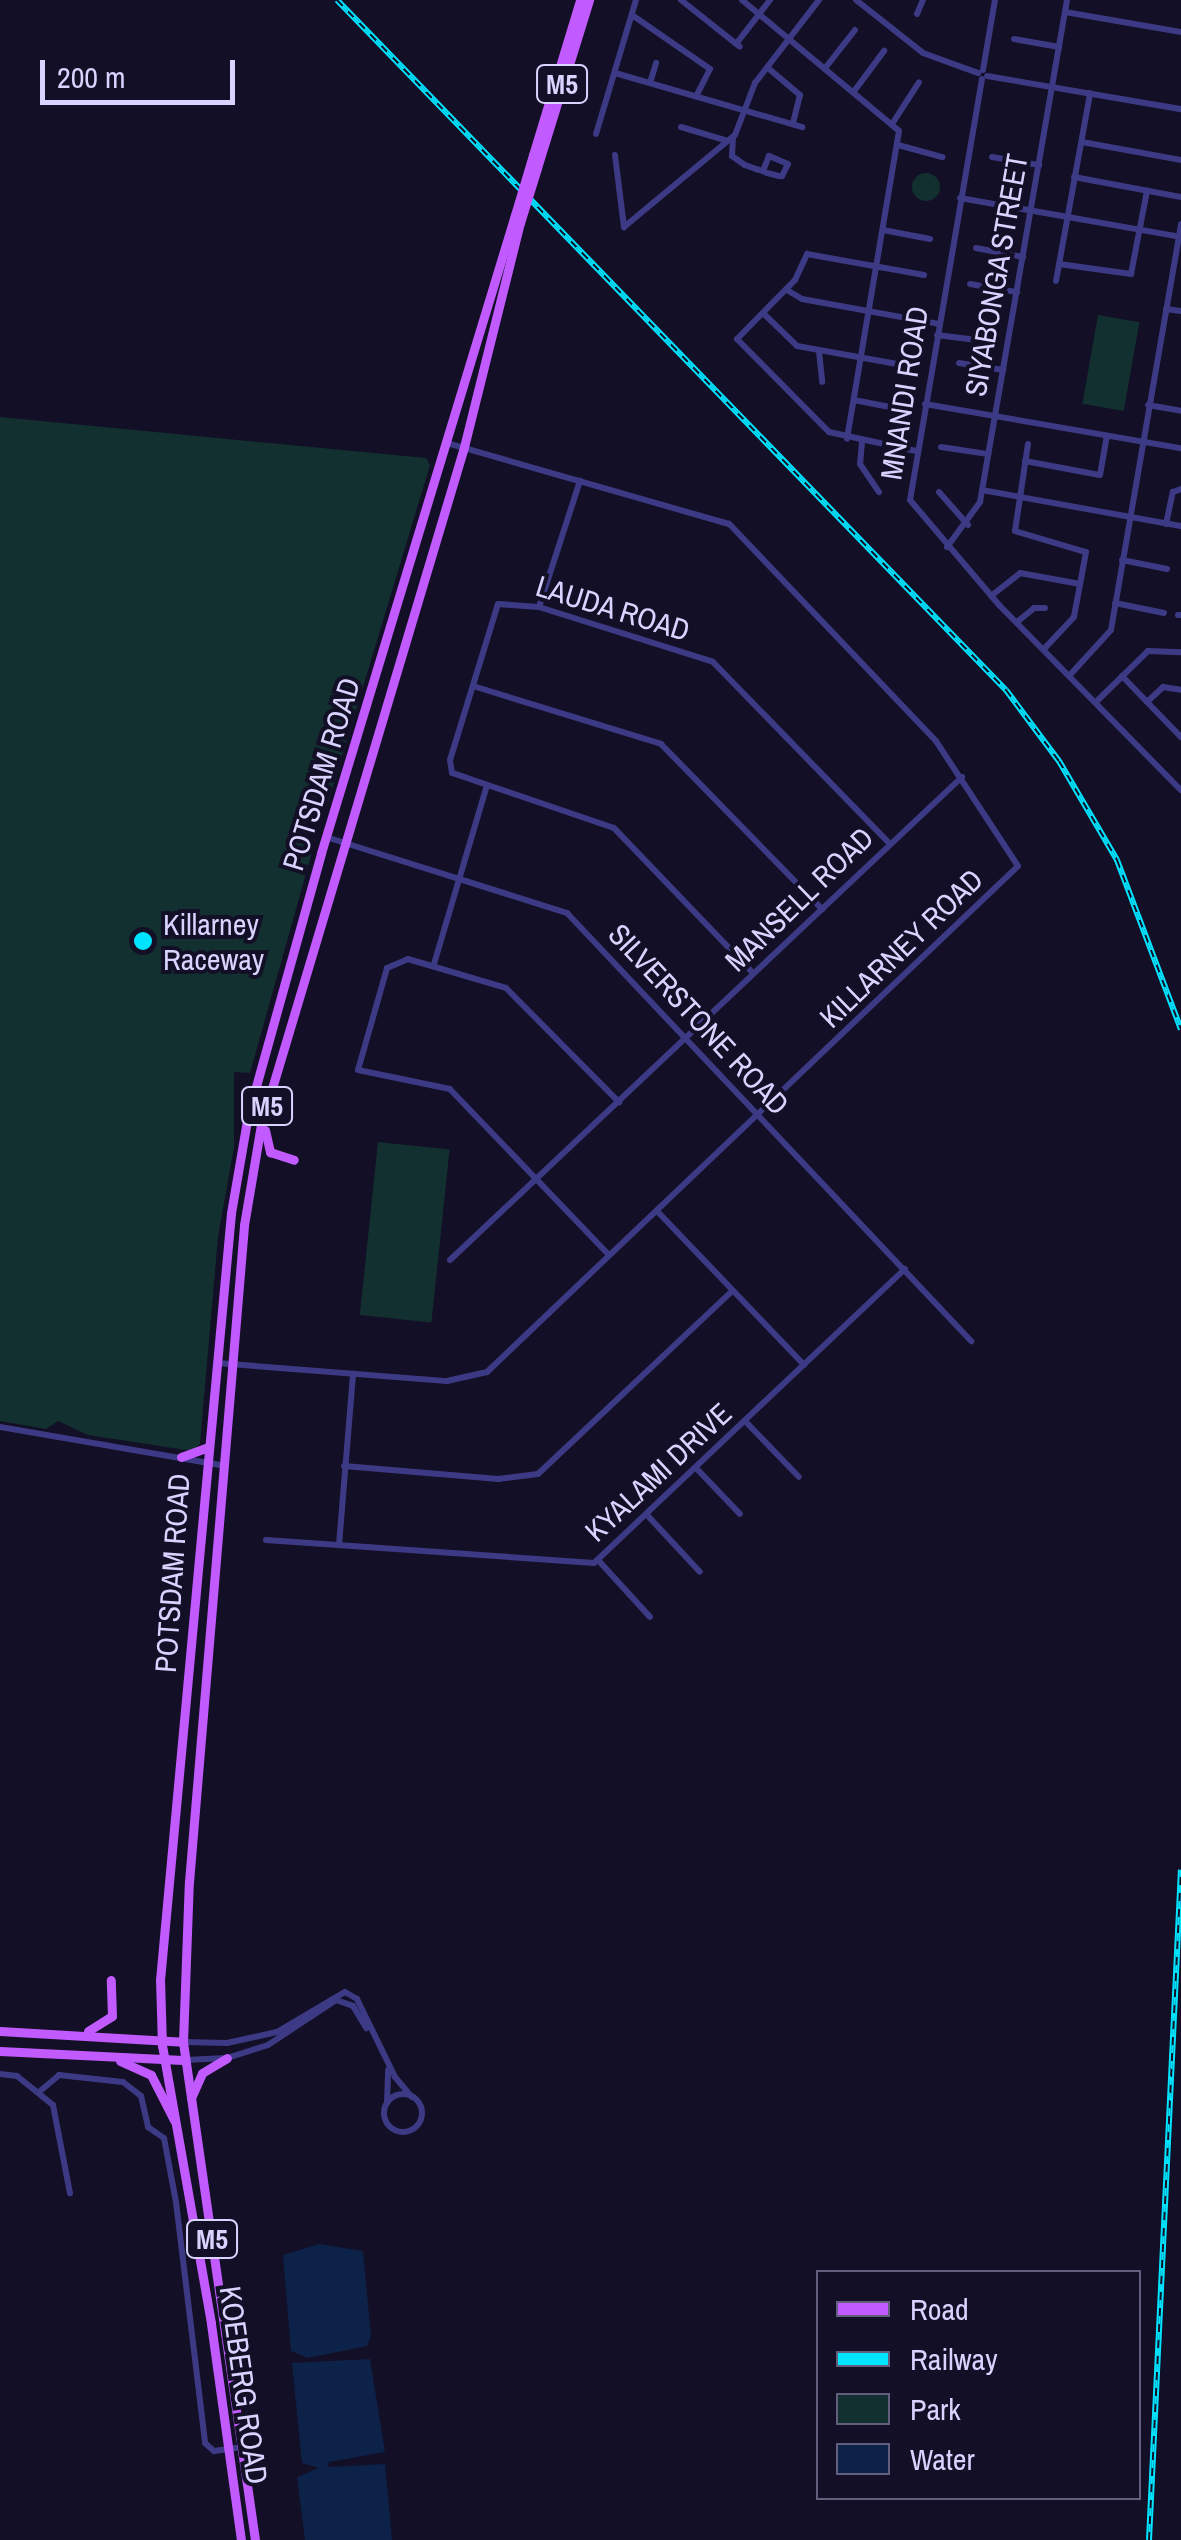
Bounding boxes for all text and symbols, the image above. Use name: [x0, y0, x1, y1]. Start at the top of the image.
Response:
scale bar: [45, 40, 240, 102]
text: 200 m: [57, 57, 125, 97]
road number: M5: [534, 61, 590, 107]
street label: SIYABONGA STREET: [957, 150, 1035, 400]
street label: MNANDI ROAD: [873, 304, 935, 482]
street label: LAUDA ROAD: [531, 567, 695, 649]
street label: POTSDAM ROAD: [275, 673, 367, 875]
street label: MANSELL ROAD: [717, 819, 881, 979]
street label: KILLARNEY ROAD: [812, 861, 990, 1035]
place label: Killarney Raceway: [163, 906, 264, 976]
street label: SILVERSTONE ROAD: [601, 916, 797, 1122]
marker: Killarney Raceway: [132, 930, 154, 952]
road number: M5: [240, 1083, 294, 1129]
street label: KYALAMI DRIVE: [577, 1395, 739, 1549]
street label: POTSDAM ROAD: [147, 1472, 197, 1674]
road number: M5: [184, 2216, 240, 2262]
legend: [816, 2270, 1141, 2500]
street label: KOEBERG ROAD: [212, 2284, 276, 2486]
text: Road: [910, 2289, 969, 2329]
text: Railway: [910, 2339, 997, 2379]
text: Park: [910, 2389, 961, 2429]
text: Water: [910, 2439, 975, 2479]

